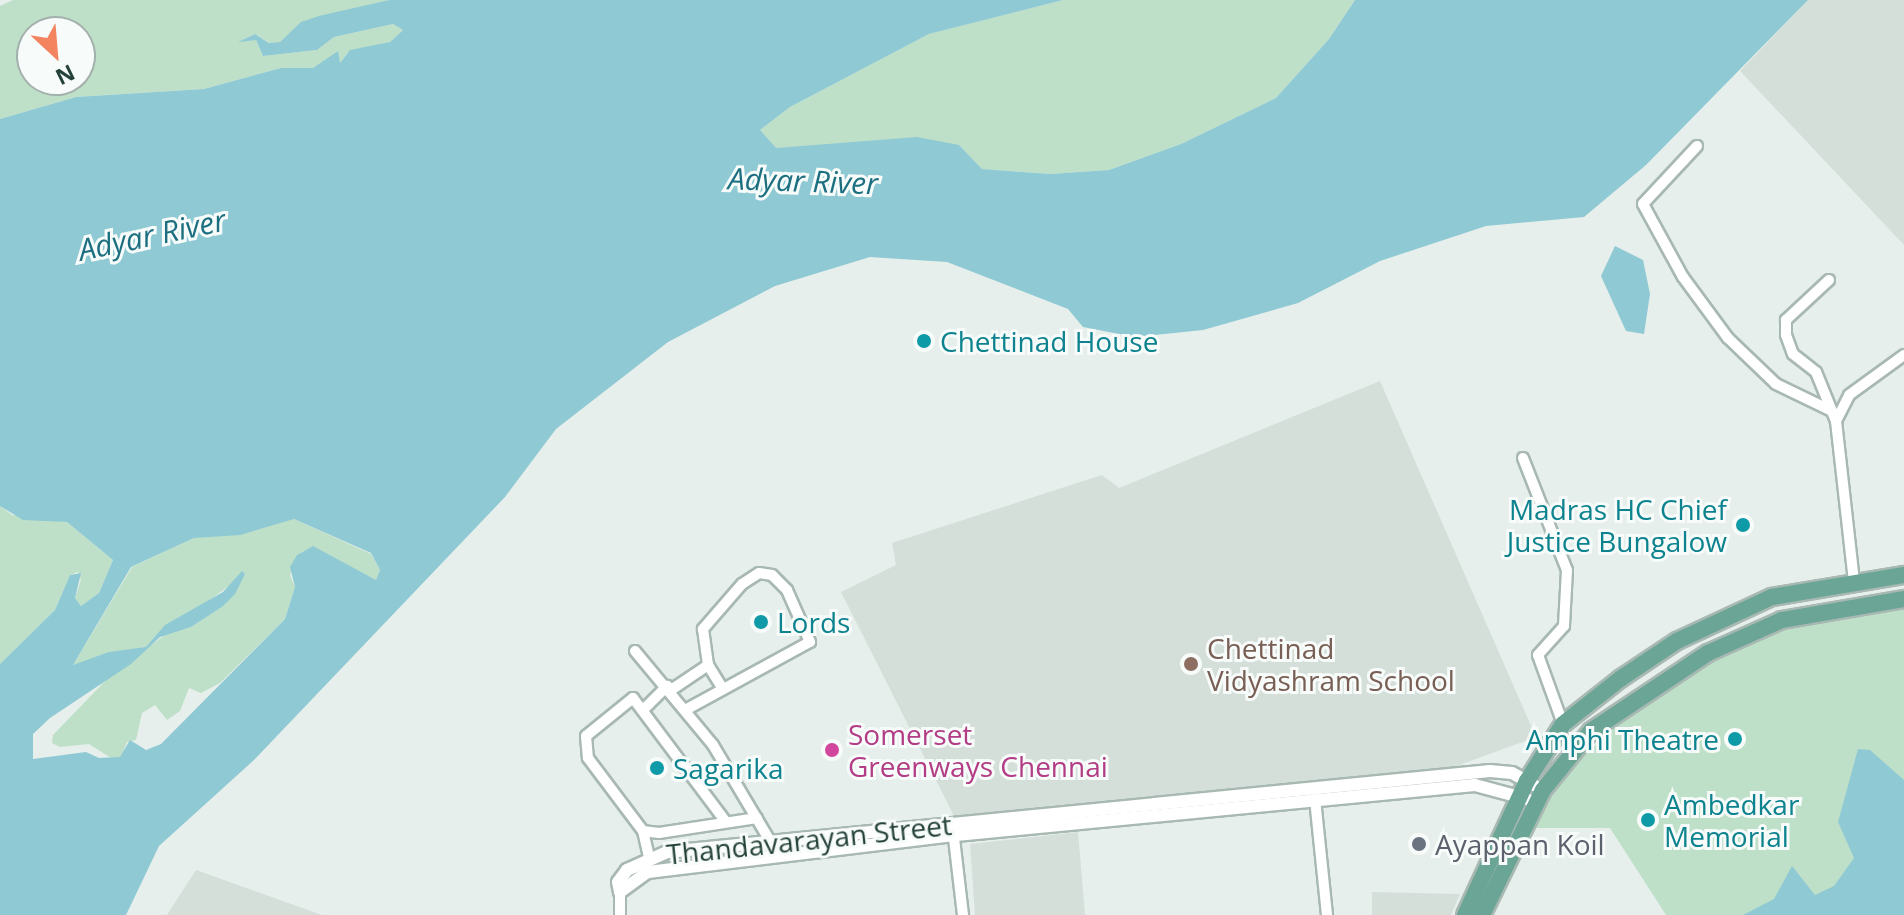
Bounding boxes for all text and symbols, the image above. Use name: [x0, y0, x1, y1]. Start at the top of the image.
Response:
north arrow: [16, 16, 96, 96]
text: N: [51, 58, 80, 93]
water label: Adyar River: [727, 160, 879, 202]
water label: Adyar River: [75, 202, 229, 268]
place label: Chettinad House: [940, 324, 1158, 358]
marker: Chettinad House: [915, 332, 933, 350]
place label: Madras HC Chief Justice Bungalow: [1507, 492, 1727, 558]
marker: Madras HC Chief Justice Bungalow: [1734, 516, 1752, 534]
place label: Lords: [777, 605, 850, 639]
marker: Lords: [752, 613, 770, 631]
place label: Chettinad Vidyashram School: [1207, 631, 1455, 697]
marker: Chettinad Vidyashram School: [1182, 655, 1200, 673]
place label: Somerset Greenways Chennai: [848, 717, 1108, 783]
place label: Amphi Theatre: [1526, 722, 1719, 756]
marker: Amphi Theatre: [1726, 730, 1744, 748]
marker: Somerset Greenways Chennai: [823, 741, 841, 759]
place label: Sagarika: [673, 751, 783, 785]
marker: Sagarika: [648, 759, 666, 777]
place label: Ambedkar Memorial: [1664, 787, 1799, 853]
street label: Thandavarayan Street: [665, 807, 953, 871]
marker: Ambedkar Memorial: [1639, 811, 1657, 829]
place label: Ayappan Koil: [1435, 827, 1605, 861]
marker: Ayappan Koil: [1410, 835, 1428, 853]

